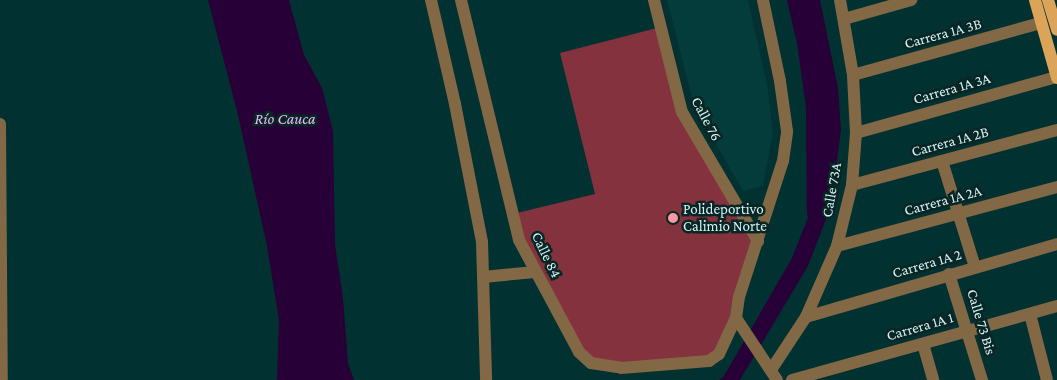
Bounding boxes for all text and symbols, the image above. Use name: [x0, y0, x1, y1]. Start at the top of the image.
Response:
street label: Carrera 1A 3B: [902, 15, 984, 53]
street label: Carrera 1A 3A: [911, 69, 993, 109]
street label: Calle 76: [687, 94, 725, 144]
water label: Río Cauca: [255, 109, 315, 129]
street label: Carrera 1A 2B: [909, 123, 991, 161]
street label: Calle 73A: [818, 161, 846, 219]
street label: Carrera 1A 2A: [902, 182, 984, 220]
place label: Polideportivo Calimio Norte: [683, 200, 767, 235]
marker: Polideportivo Calimio Norte: [667, 212, 679, 224]
street label: Calle 84: [527, 229, 565, 281]
street label: Carrera 1A 2: [890, 246, 964, 282]
street label: Calle 73 Bis: [962, 287, 1000, 357]
street label: Carrera 1A 1: [884, 309, 956, 345]

